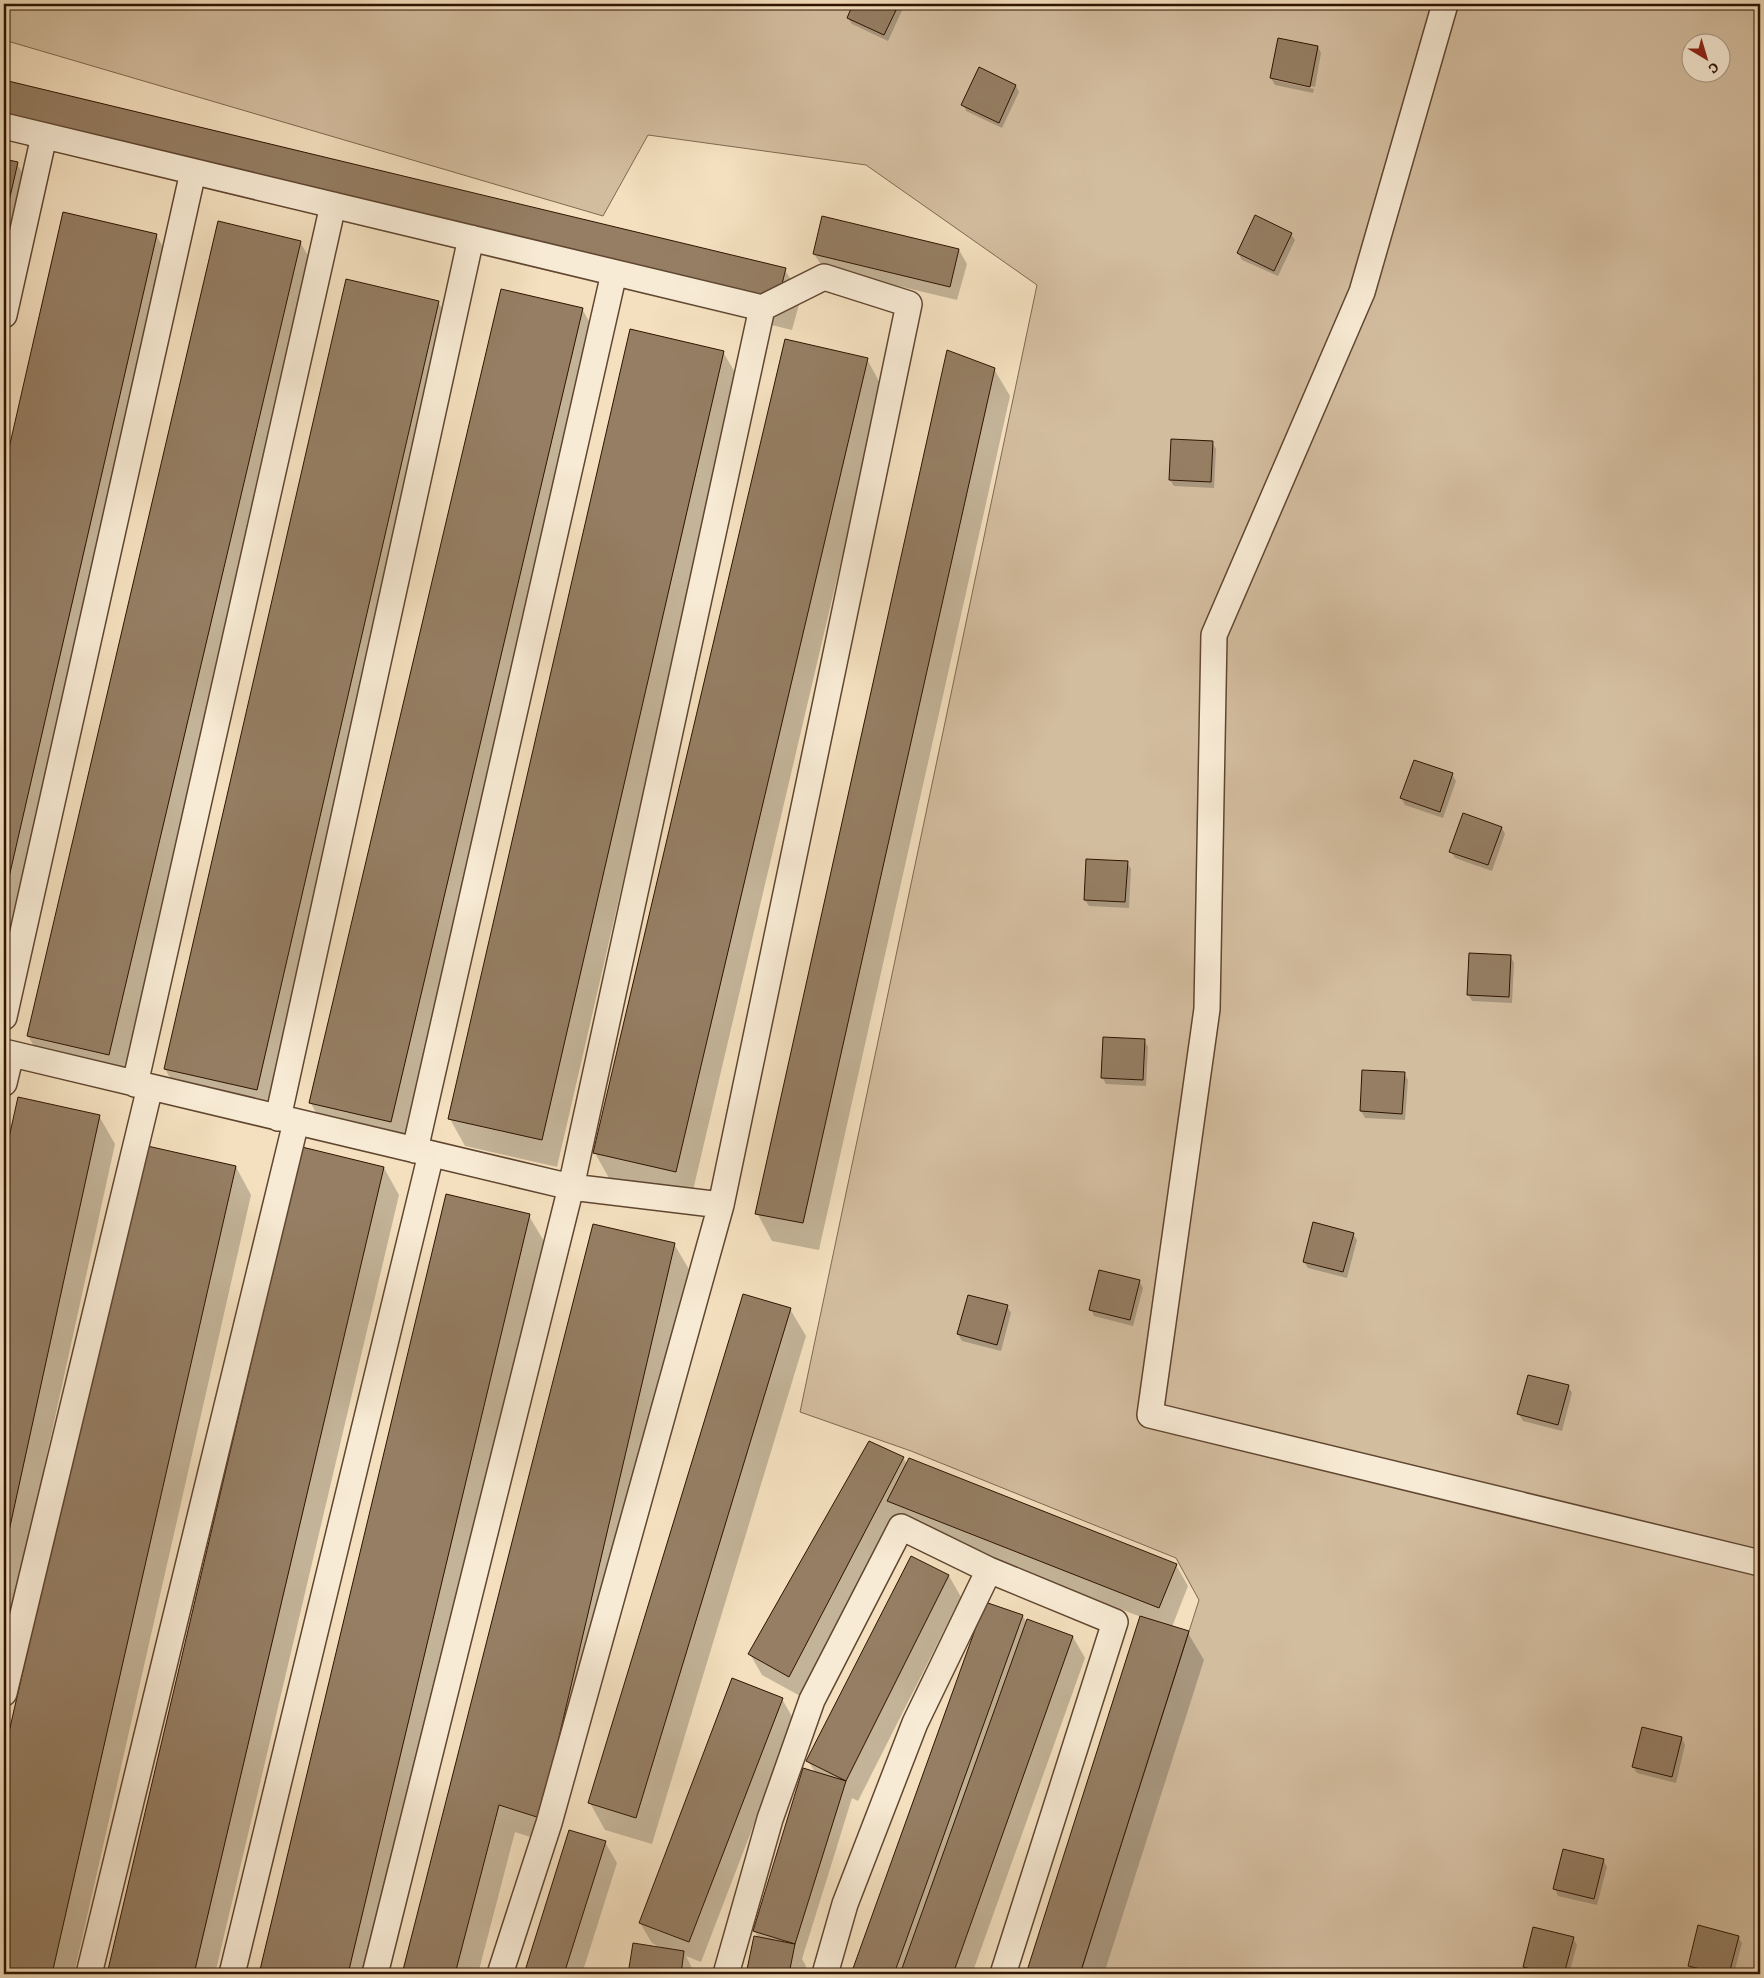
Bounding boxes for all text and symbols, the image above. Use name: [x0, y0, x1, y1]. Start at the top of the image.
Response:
north arrow: [1682, 32, 1732, 82]
text: С: [1704, 58, 1723, 78]

